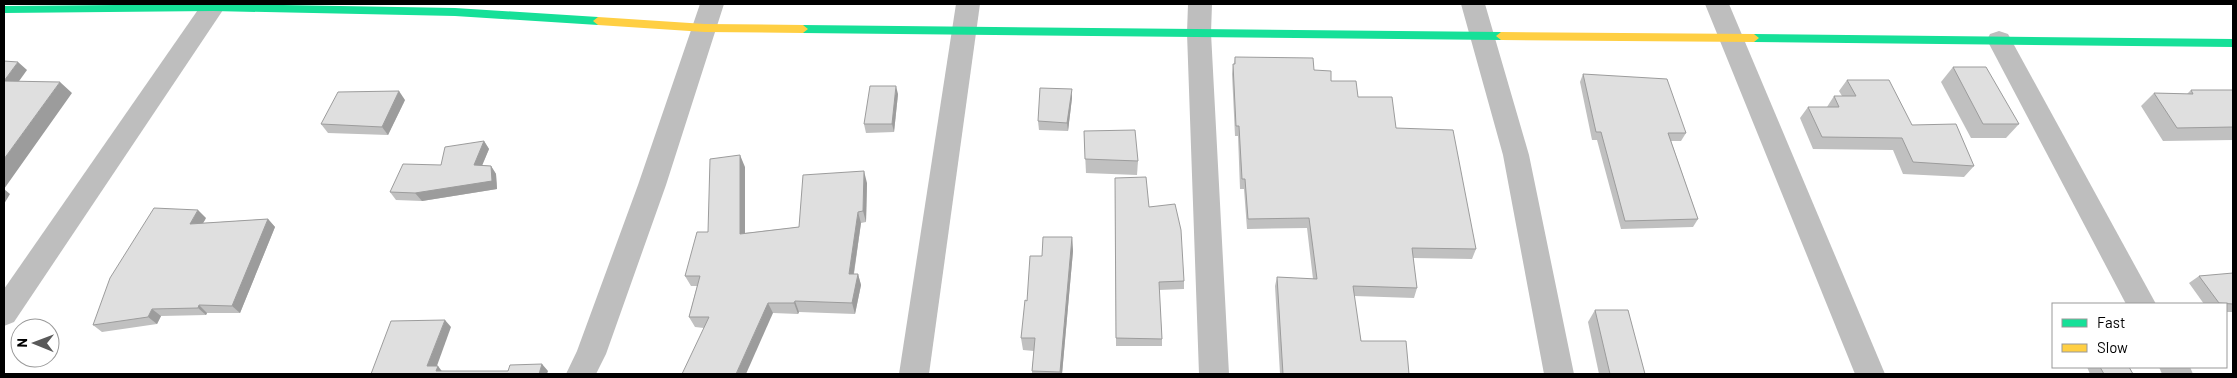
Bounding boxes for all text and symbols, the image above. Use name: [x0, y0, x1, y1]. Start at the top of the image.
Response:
legend: [2052, 303, 2227, 368]
text: Fast: [2097, 313, 2125, 331]
north arrow: [10, 318, 60, 368]
text: N: [13, 338, 30, 348]
text: Slow: [2097, 338, 2128, 356]

